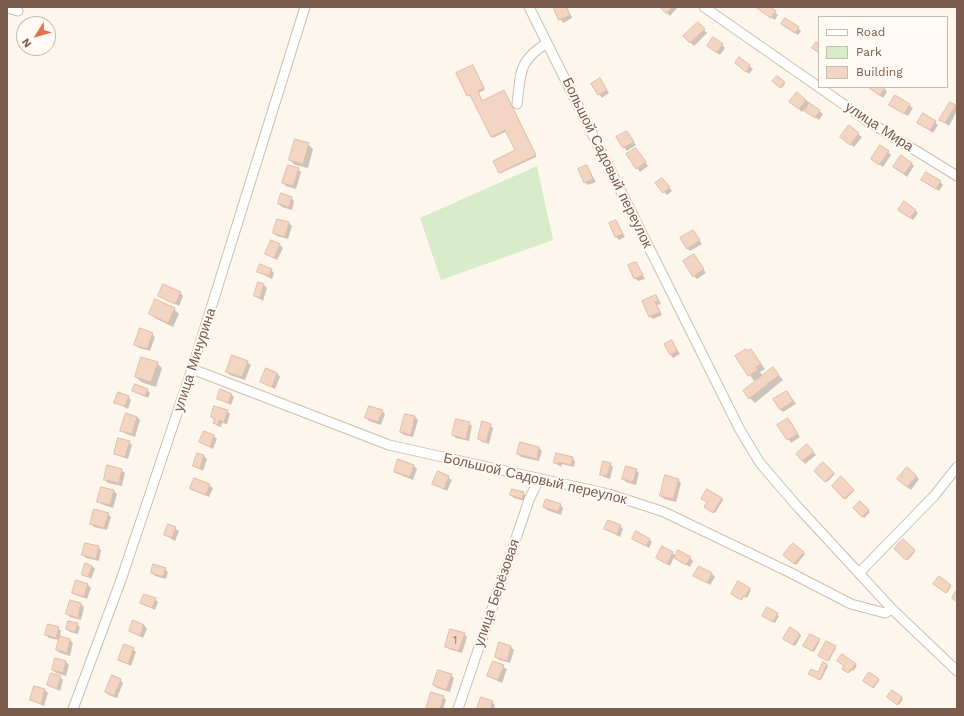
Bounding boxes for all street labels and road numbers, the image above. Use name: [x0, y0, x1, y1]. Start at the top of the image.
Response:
street label: Большой Садовый переулок: [558, 75, 656, 251]
street label: улица Мира: [842, 99, 916, 155]
street label: улица Мичурина: [170, 306, 220, 414]
street label: Большой Садовый переулок: [442, 450, 628, 508]
street label: улица Берёзовая: [471, 537, 523, 649]

